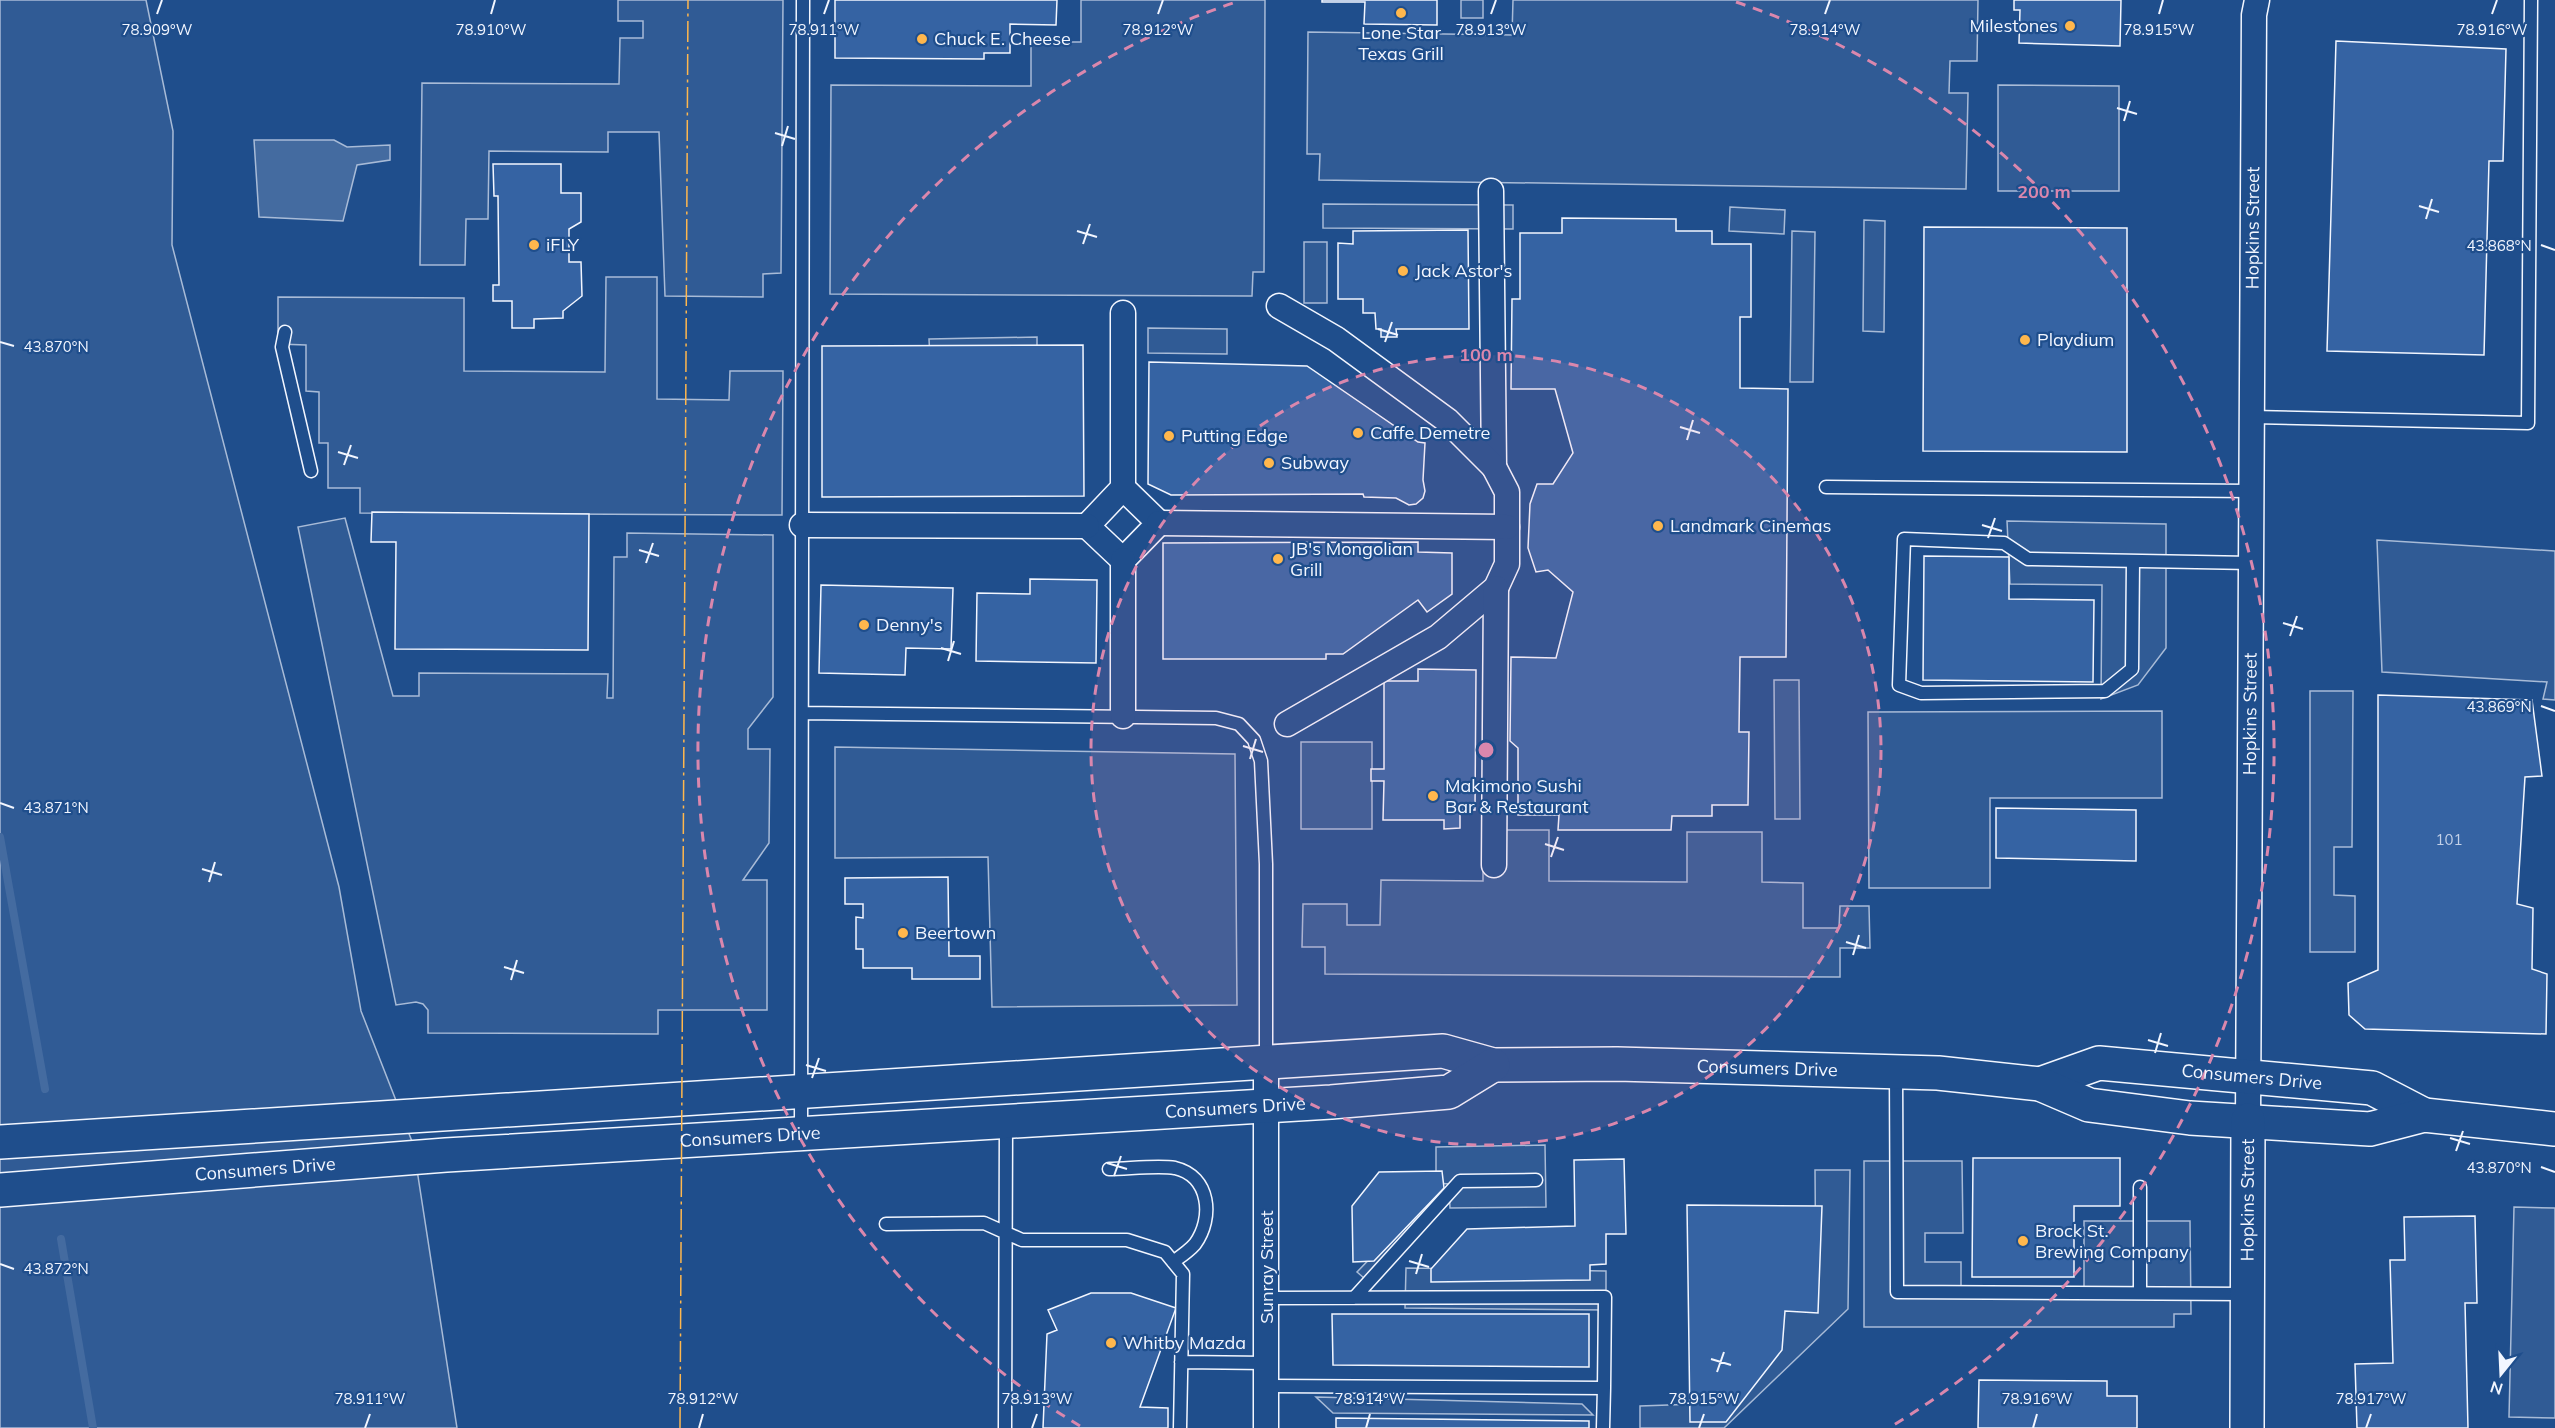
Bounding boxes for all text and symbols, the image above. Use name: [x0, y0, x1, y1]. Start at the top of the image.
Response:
marker: Lone Star Texas Grill: [1394, 6, 1408, 20]
place label: Milestones: [1970, 14, 2058, 37]
marker: Milestones: [2063, 19, 2077, 33]
text: 78.909°W: [122, 20, 193, 39]
text: 78.910°W: [456, 20, 527, 39]
text: 78.911°W: [789, 20, 860, 39]
text: 78.912°W: [1123, 20, 1194, 39]
text: 78.913°W: [1456, 20, 1527, 39]
text: 78.914°W: [1790, 20, 1861, 39]
text: 78.915°W: [2124, 20, 2195, 39]
text: 78.916°W: [2457, 20, 2528, 39]
place label: Lone Star Texas Grill: [1358, 21, 1444, 65]
place label: Chuck E. Cheese: [934, 27, 1071, 50]
marker: Chuck E. Cheese: [915, 32, 929, 46]
street label: Hopkins Street: [2241, 167, 2264, 289]
text: 200 m: [2017, 180, 2071, 203]
place label: iFLY: [546, 233, 580, 256]
text: 43.868°N: [2466, 236, 2532, 255]
marker: iFLY: [527, 238, 541, 252]
place label: Jack Astor's: [1415, 259, 1513, 282]
marker: Jack Astor's: [1396, 264, 1410, 278]
place label: Playdium: [2037, 328, 2114, 351]
marker: Playdium: [2018, 333, 2032, 347]
text: 43.870°N: [23, 337, 89, 356]
text: 100 m: [1459, 343, 1513, 366]
place label: Caffe Demetre: [1370, 421, 1490, 444]
place label: Putting Edge: [1181, 424, 1288, 447]
marker: Caffe Demetre: [1351, 426, 1365, 440]
marker: Putting Edge: [1162, 429, 1176, 443]
place label: Subway: [1281, 451, 1349, 474]
marker: Subway: [1262, 456, 1276, 470]
place label: Landmark Cinemas: [1670, 514, 1832, 537]
marker: Landmark Cinemas: [1651, 519, 1665, 533]
place label: JB's Mongolian Grill: [1290, 537, 1413, 581]
marker: JB's Mongolian Grill: [1271, 552, 1285, 566]
place label: Denny's: [876, 613, 943, 636]
marker: Denny's: [857, 618, 871, 632]
street label: Hopkins Street: [2238, 653, 2262, 775]
text: 43.869°N: [2466, 697, 2532, 716]
centre of rings: [1476, 740, 1496, 760]
place label: Makimono Sushi Bar & Restaurant: [1445, 774, 1589, 818]
marker: Makimono Sushi Bar & Restaurant: [1426, 789, 1440, 803]
text: 43.871°N: [23, 798, 89, 817]
house number: 101: [2435, 830, 2463, 849]
place label: Beertown: [915, 921, 996, 944]
marker: Beertown: [896, 926, 910, 940]
street label: Consumers Drive: [1696, 1054, 1838, 1081]
street label: Consumers Drive: [2180, 1059, 2323, 1094]
street label: Consumers Drive: [1164, 1092, 1306, 1123]
street label: Consumers Drive: [679, 1121, 821, 1152]
street label: Hopkins Street: [2236, 1139, 2259, 1261]
street label: Consumers Drive: [194, 1152, 336, 1186]
text: 43.870°N: [2466, 1158, 2532, 1177]
street label: Sunray Street: [1255, 1210, 1278, 1324]
place label: Brock St. Brewing Company: [2035, 1219, 2189, 1263]
marker: Brock St. Brewing Company: [2016, 1234, 2030, 1248]
text: 43.872°N: [23, 1259, 89, 1278]
place label: Whitby Mazda: [1123, 1331, 1246, 1354]
marker: Whitby Mazda: [1104, 1336, 1118, 1350]
north arrow: [2471, 1344, 2531, 1404]
text: N: [2488, 1377, 2505, 1400]
text: 78.911°W: [335, 1389, 406, 1408]
text: 78.912°W: [668, 1389, 739, 1408]
text: 78.913°W: [1002, 1389, 1073, 1408]
text: 78.914°W: [1335, 1389, 1406, 1408]
text: 78.915°W: [1669, 1389, 1740, 1408]
text: 78.916°W: [2002, 1389, 2073, 1408]
text: 78.917°W: [2336, 1389, 2407, 1408]

